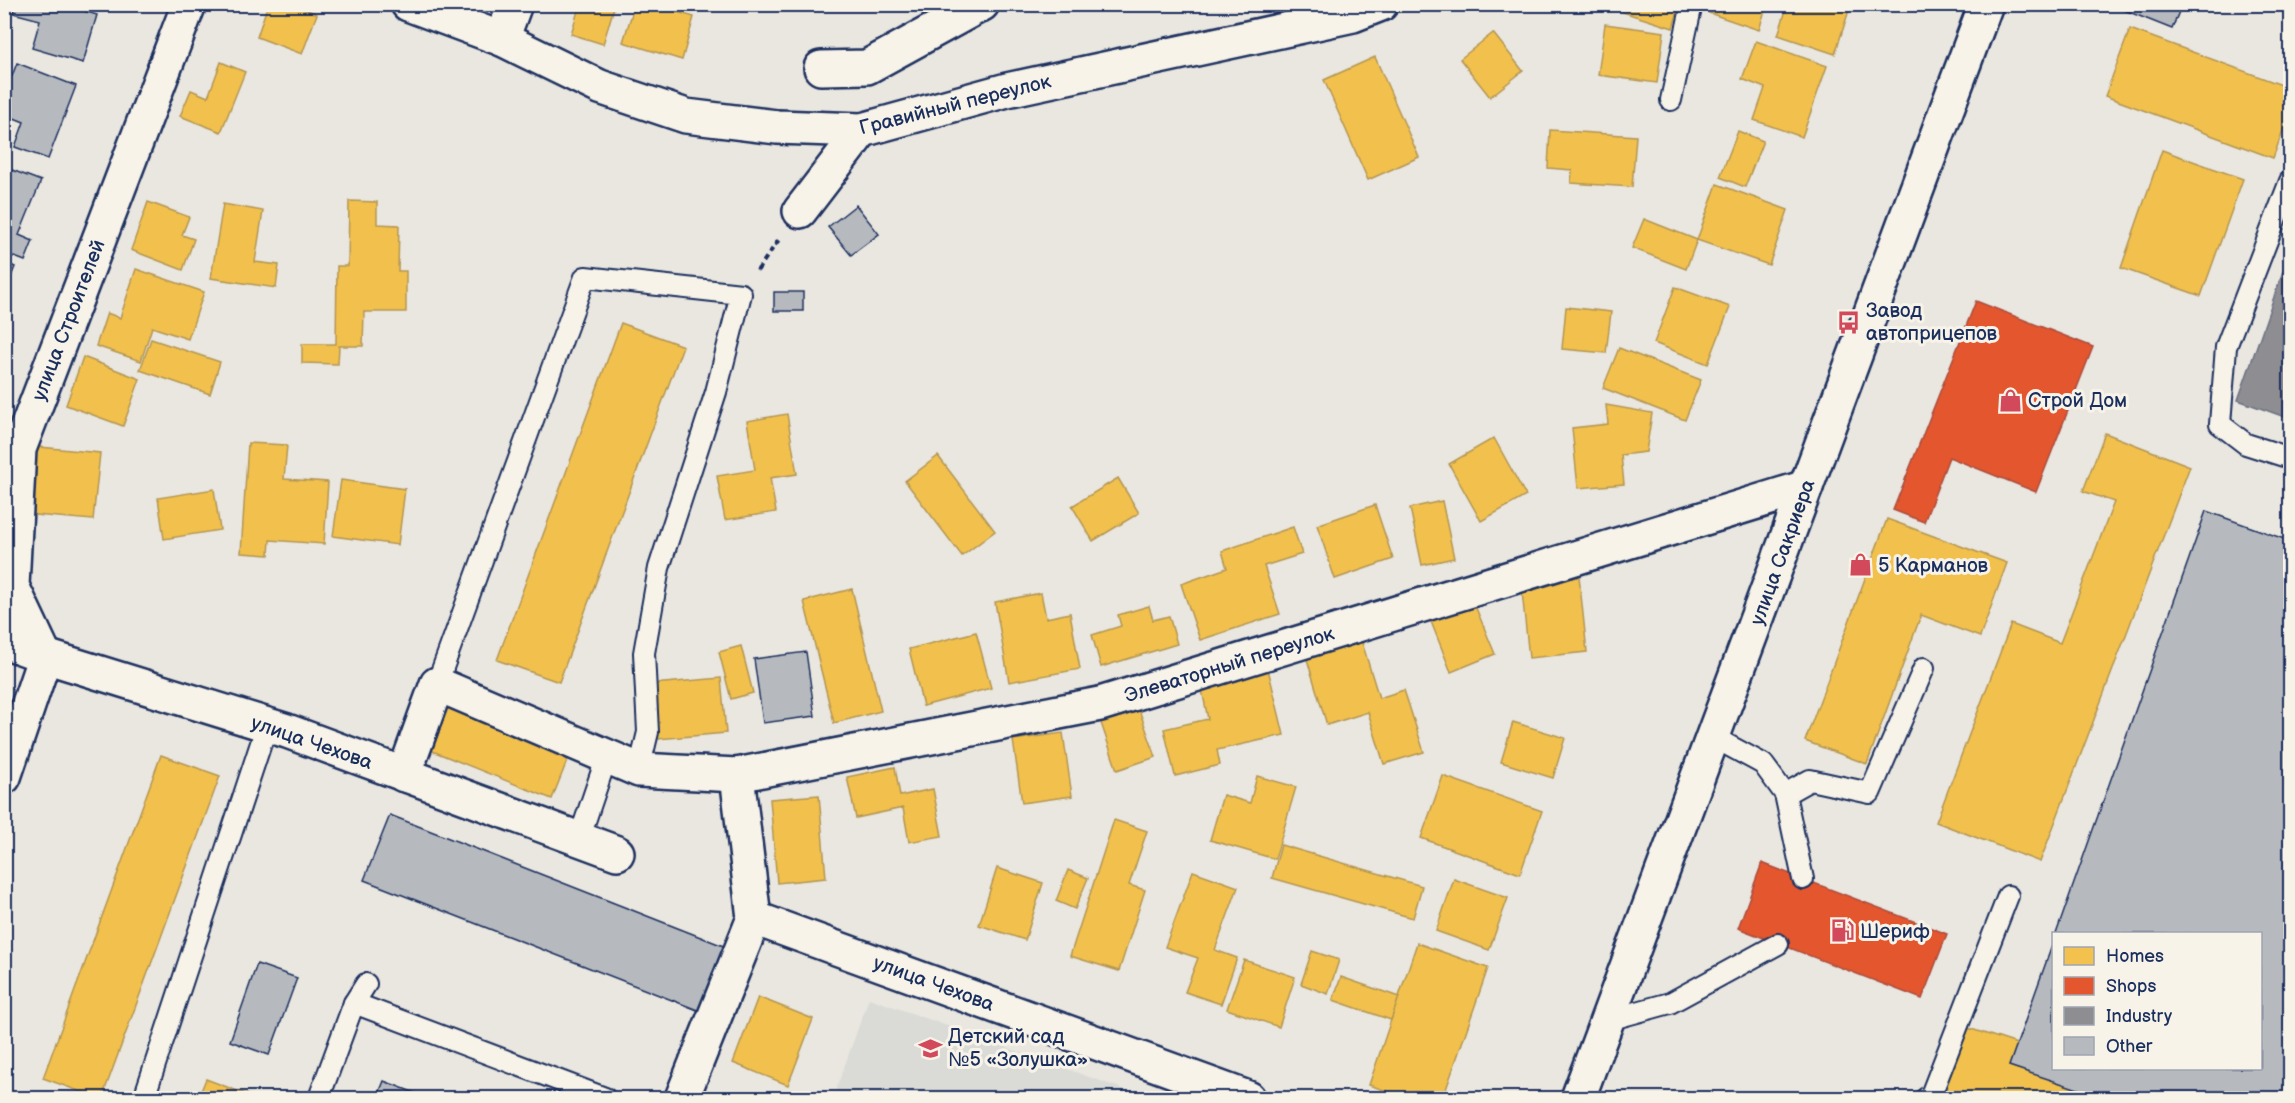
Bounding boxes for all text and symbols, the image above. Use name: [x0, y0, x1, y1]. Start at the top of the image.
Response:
street label: Гравийный переулок: [857, 69, 1054, 140]
street label: улица Строителей: [27, 236, 111, 404]
place label: Завод автоприцепов: [1866, 299, 1998, 346]
bus stop icon: Завод автоприцепов: [1835, 309, 1861, 335]
shop icon: Строй Дом: [1997, 387, 2023, 413]
place label: Строй Дом: [2028, 389, 2127, 413]
street label: улица Сакриера: [1745, 476, 1821, 629]
shop icon: 5 Карманов: [1847, 552, 1873, 578]
place label: 5 Карманов: [1878, 554, 1989, 578]
street label: Элеваторный переулок: [1121, 621, 1338, 708]
street label: улица Чехова: [248, 711, 376, 775]
fuel station icon: Шериф: [1829, 918, 1855, 944]
place label: Шериф: [1860, 920, 1930, 944]
legend: [2052, 932, 2262, 1070]
text: Homes: [2106, 946, 2164, 967]
street label: улица Чехова: [870, 951, 997, 1017]
text: Shops: [2106, 976, 2157, 997]
text: Industry: [2106, 1006, 2173, 1027]
place label: Детский сад №5 «Золушка»: [948, 1025, 1088, 1072]
school or university icon: Детский сад №5 «Золушка»: [917, 1035, 943, 1061]
text: Other: [2106, 1036, 2153, 1057]

